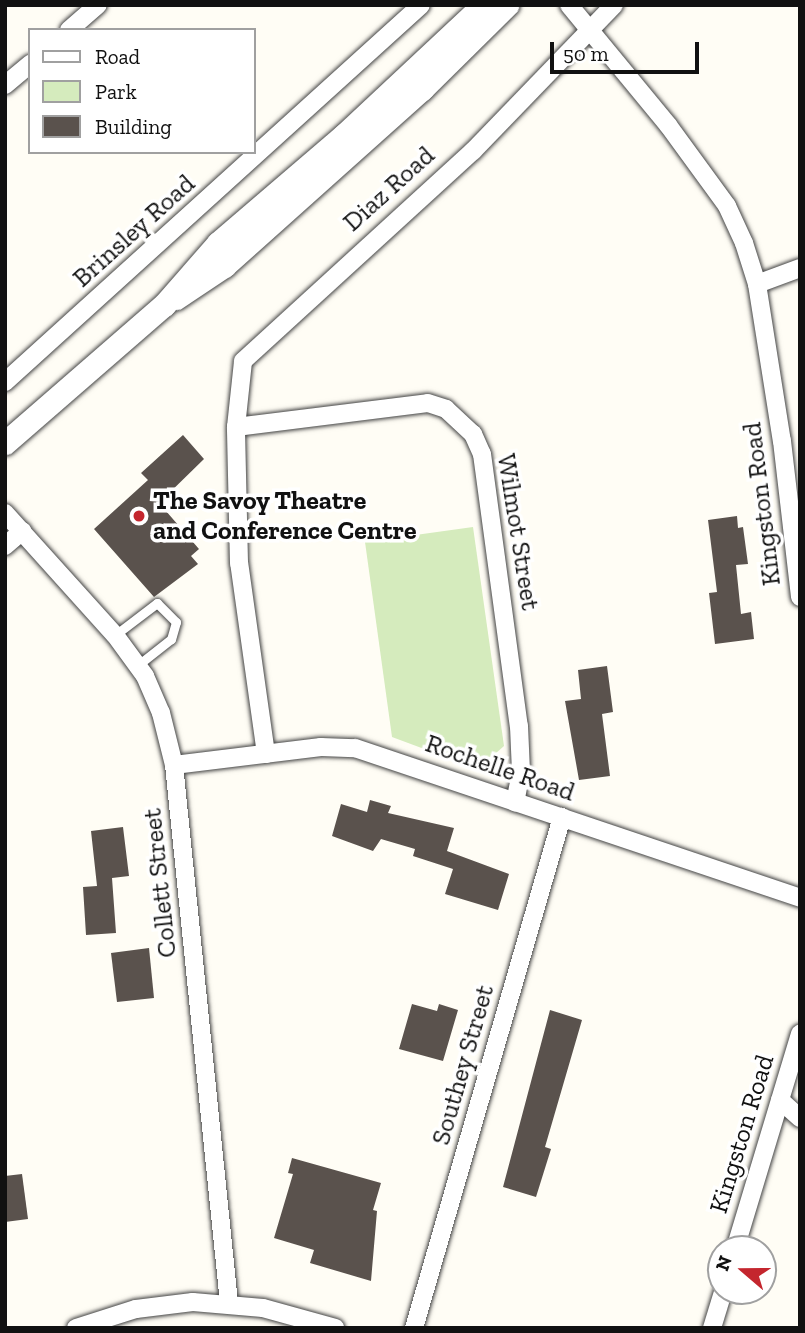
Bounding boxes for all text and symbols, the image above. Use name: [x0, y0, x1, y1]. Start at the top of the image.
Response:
legend: [28, 28, 256, 154]
scale bar: [553, 28, 702, 72]
text: 50 m: [563, 41, 609, 66]
text: Road: [95, 44, 140, 69]
text: Park: [95, 79, 137, 104]
text: Building: [95, 114, 172, 139]
street label: Diaz Road: [337, 140, 441, 238]
street label: Brinsley Road: [66, 168, 202, 294]
street label: Kingston Road: [737, 421, 787, 587]
street label: Wilmot Street: [490, 452, 546, 612]
place label: The Savoy Theatre and Conference Centre: [153, 485, 417, 546]
marker: The Savoy Theatre and Conference Centre: [131, 508, 147, 524]
street label: Rochelle Road: [421, 728, 579, 808]
street label: Collett Street: [137, 807, 183, 959]
street label: Southey Street: [425, 981, 501, 1149]
street label: Kingston Road: [703, 1051, 781, 1217]
north arrow: [707, 1235, 777, 1305]
text: N: [710, 1253, 737, 1274]

